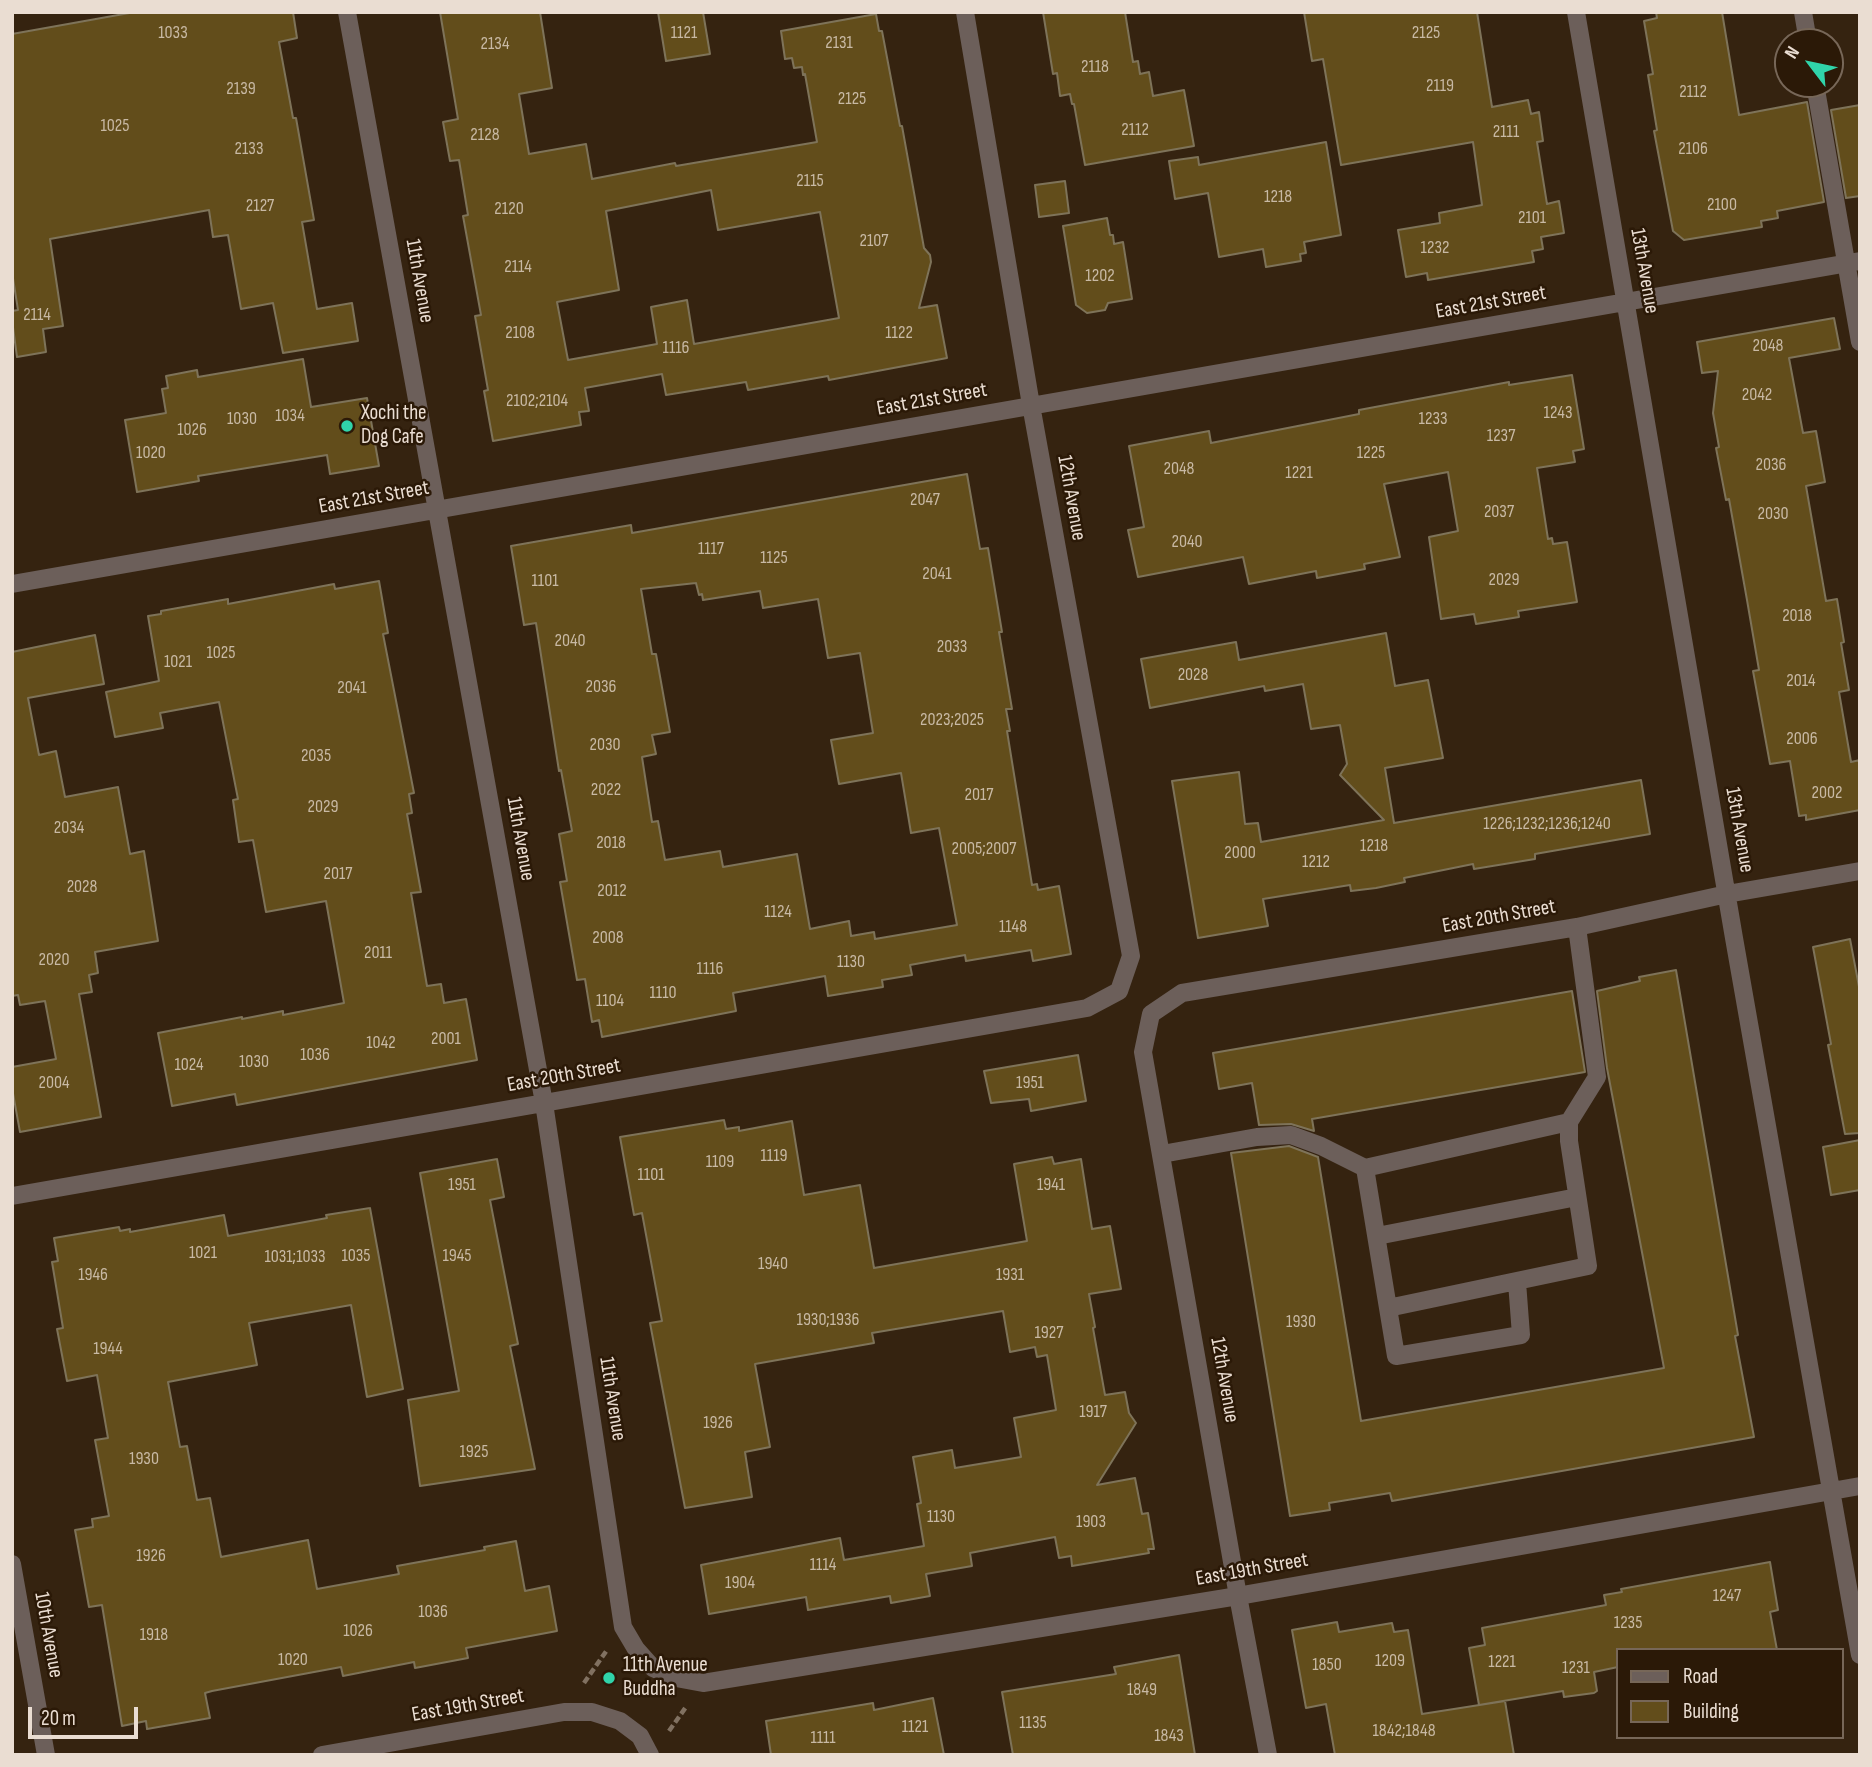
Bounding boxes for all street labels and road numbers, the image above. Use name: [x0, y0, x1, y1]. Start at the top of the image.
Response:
street label: 13th Avenue: [1624, 226, 1664, 316]
street label: 11th Avenue: [399, 237, 439, 325]
street label: East 21st Street: [1434, 281, 1548, 325]
street label: East 21st Street: [875, 378, 989, 422]
street label: 12th Avenue: [1051, 453, 1091, 543]
street label: East 21st Street: [317, 476, 431, 520]
street label: 13th Avenue: [1719, 785, 1759, 875]
street label: 11th Avenue: [500, 795, 540, 883]
street label: East 20th Street: [1440, 895, 1558, 939]
street label: East 20th Street: [505, 1054, 623, 1098]
street label: 12th Avenue: [1204, 1335, 1244, 1425]
street label: 11th Avenue: [593, 1355, 631, 1443]
street label: East 19th Street: [1194, 1548, 1310, 1592]
street label: 10th Avenue: [28, 1590, 68, 1680]
street label: East 19th Street: [410, 1684, 526, 1728]

